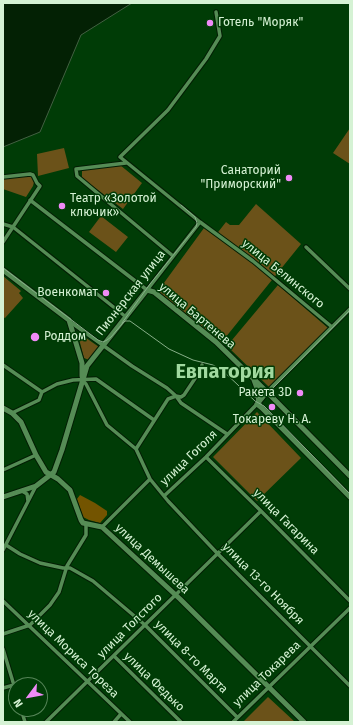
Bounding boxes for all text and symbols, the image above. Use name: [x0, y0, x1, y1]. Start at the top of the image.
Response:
place label: Готель "Моряк": [218, 16, 303, 30]
marker: Готель "Моряк": [205, 18, 215, 28]
place label: Санаторий "Приморский": [200, 164, 281, 192]
marker: Санаторий "Приморский": [284, 173, 294, 183]
place label: Театр «Золотой ключик»: [70, 192, 157, 220]
marker: Театр «Золотой ключик»: [57, 201, 67, 211]
street label: улица Белинского: [239, 236, 327, 312]
street label: Пионерская улица: [93, 247, 169, 339]
street label: улица Бартенева: [156, 280, 238, 352]
place label: Военкомат: [37, 286, 98, 300]
marker: Военкомат: [101, 288, 111, 298]
place label: Роддом: [44, 330, 86, 344]
marker: Роддом: [29, 331, 41, 343]
district label: Евпатория: [175, 360, 275, 384]
place label: Ракета 3D: [238, 386, 292, 400]
marker: Ракета 3D: [295, 388, 305, 398]
marker: Токареву Н. А.: [267, 402, 277, 412]
place label: Токареву Н. А.: [233, 413, 311, 427]
street label: улица Гоголя: [157, 427, 221, 489]
street label: улица Гагарина: [250, 486, 322, 558]
street label: улица Демышева: [112, 521, 192, 597]
street label: улица 13-го Ноября: [219, 540, 307, 628]
street label: улица Толстого: [95, 591, 165, 661]
street label: улица Мориса Тореза: [25, 607, 121, 701]
street label: улица 8-го Марта: [152, 618, 230, 696]
street label: улица Токарева: [230, 638, 304, 710]
street label: улица Федько: [121, 649, 187, 715]
north arrow: [8, 677, 48, 717]
text: N: [11, 697, 26, 710]

